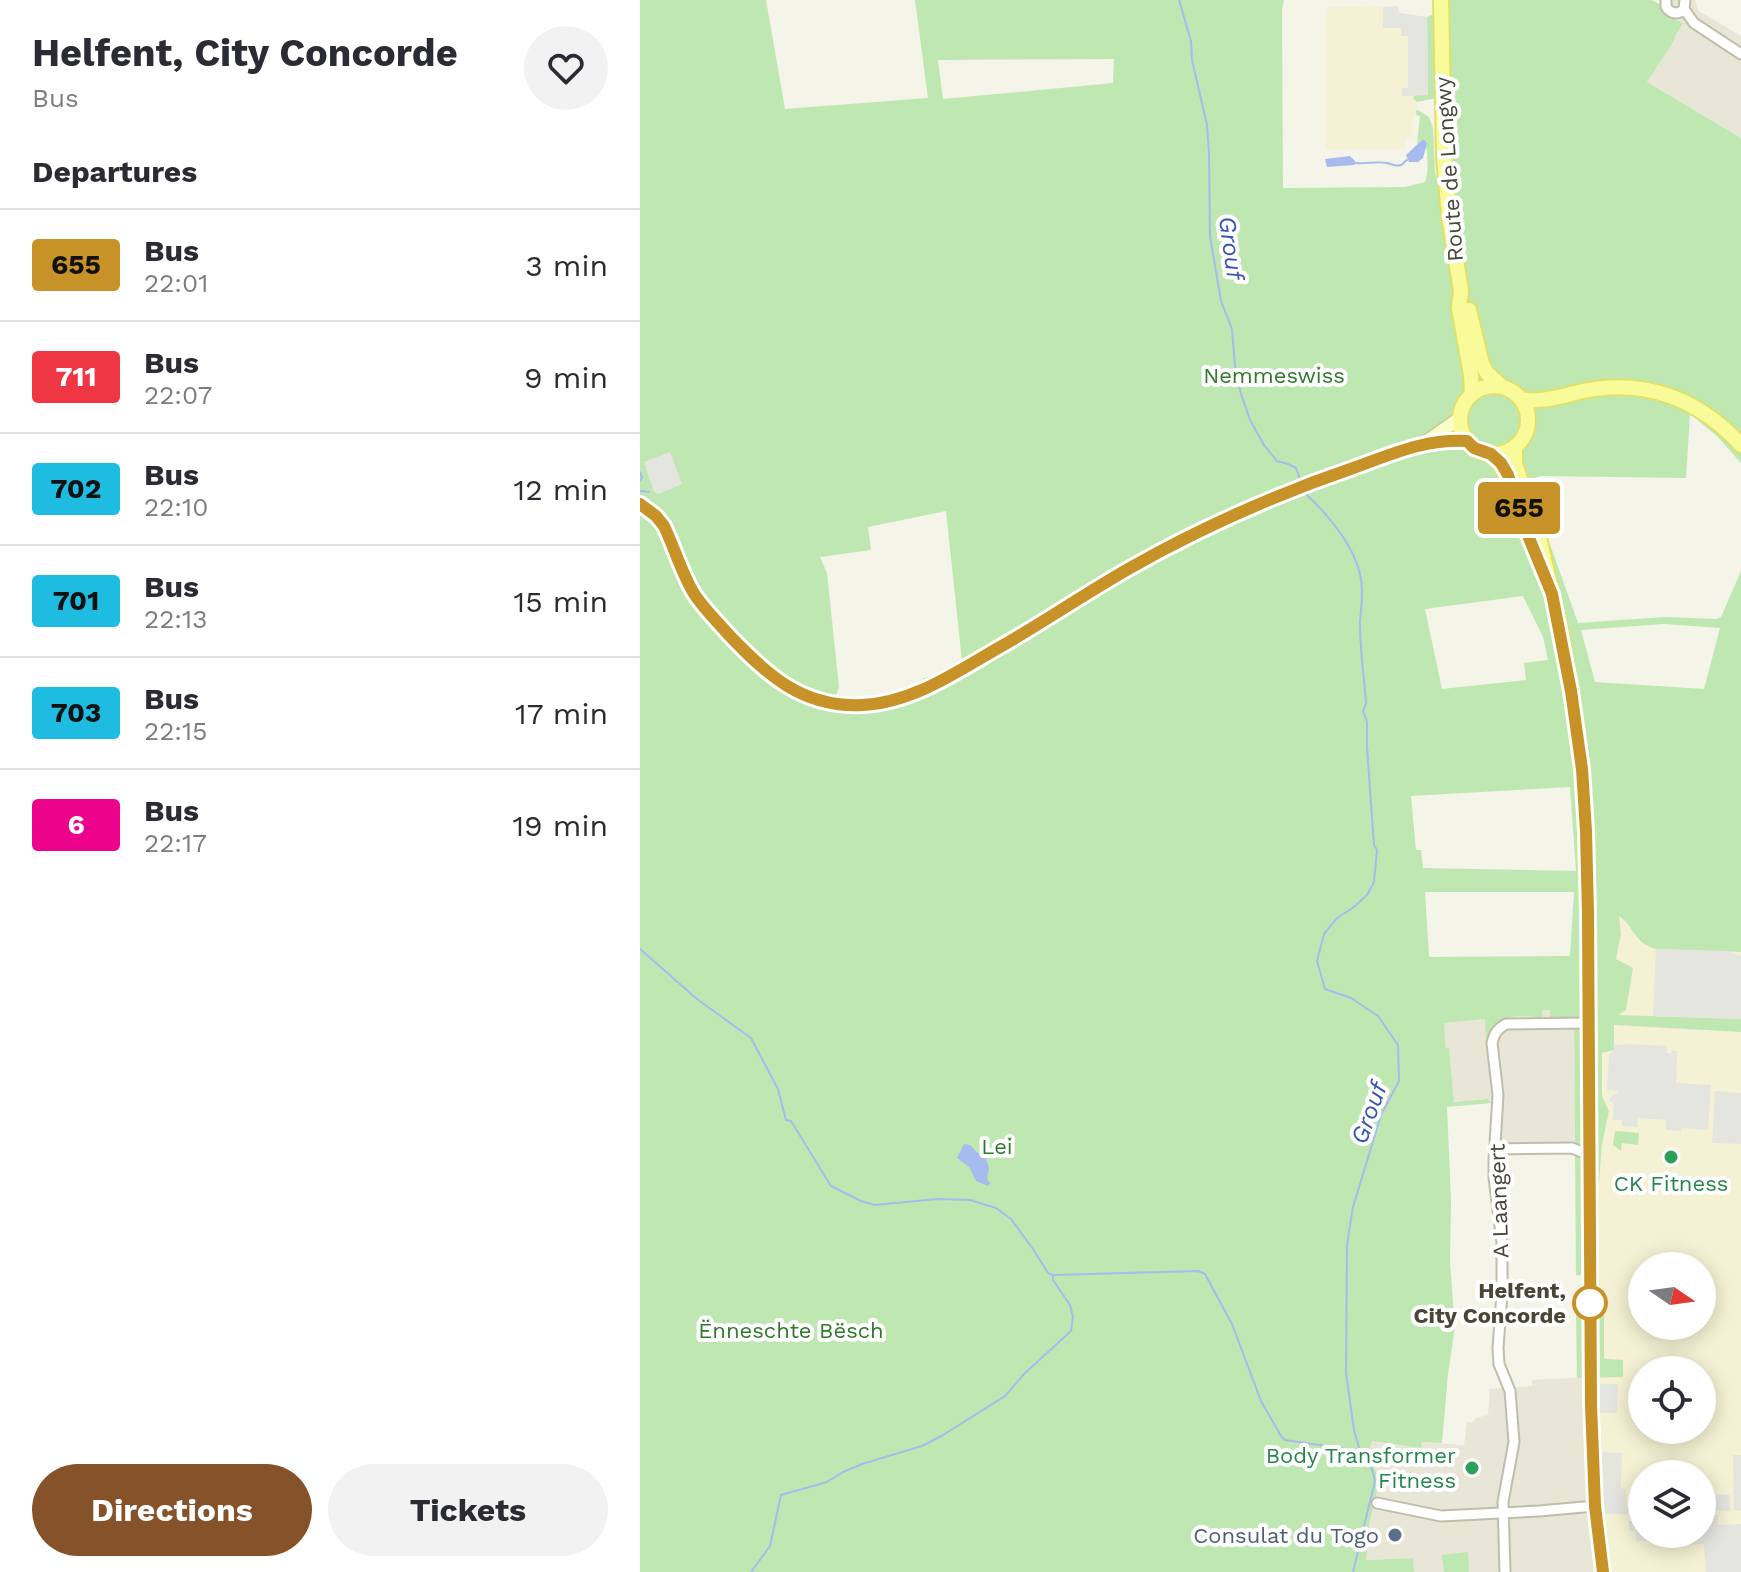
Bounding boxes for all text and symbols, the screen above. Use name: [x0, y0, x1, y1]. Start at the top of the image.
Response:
button: heart: [524, 26, 608, 110]
text: Helfent, City Concorde: [32, 31, 458, 75]
street label: Route de Longwy: [1430, 75, 1468, 262]
text: Bus: [32, 83, 79, 113]
text: Departures: [32, 154, 197, 189]
water label: Grouf: [1213, 215, 1250, 284]
text: Bus: [144, 233, 199, 268]
text: 655: [51, 248, 101, 281]
text: 3 min: [525, 248, 608, 283]
text: 22:01: [144, 268, 208, 298]
text: Bus: [144, 345, 199, 380]
text: 711: [55, 360, 97, 393]
text: 9 min: [524, 360, 608, 395]
park label: Nemmeswiss: [1203, 363, 1345, 388]
text: 22:07: [144, 380, 212, 410]
text: Bus: [144, 457, 199, 492]
text: 702: [50, 472, 102, 505]
text: 12 min: [513, 472, 608, 507]
line badge: 655: [1473, 482, 1565, 534]
text: 655: [1494, 491, 1544, 524]
text: 22:10: [144, 492, 208, 522]
text: Bus: [144, 569, 199, 604]
text: 701: [53, 584, 99, 617]
text: 15 min: [513, 584, 608, 619]
text: 22:13: [144, 604, 207, 634]
text: Bus: [144, 681, 199, 716]
text: 703: [51, 696, 101, 729]
text: 17 min: [515, 696, 608, 731]
text: 22:15: [144, 716, 207, 746]
text: Bus: [144, 793, 199, 828]
text: 6: [67, 808, 85, 841]
text: 19 min: [512, 808, 608, 843]
text: 22:17: [144, 828, 207, 858]
water label: Grouf: [1345, 1076, 1394, 1148]
park label: Lei: [981, 1134, 1013, 1159]
street label: A Laangert: [1485, 1143, 1513, 1259]
marker: CK Fitness: [1662, 1148, 1680, 1166]
place label: CK Fitness: [1614, 1171, 1728, 1196]
north arrow: [1628, 1252, 1716, 1340]
map controls: [1628, 1252, 1716, 1548]
place label: Helfent, City Concorde: [1414, 1278, 1566, 1328]
marker: Helfent, City Concorde: [1573, 1286, 1607, 1320]
park label: Ënneschte Bësch: [698, 1318, 884, 1343]
button: locate: [1628, 1356, 1716, 1444]
place label: Body Transformer Fitness: [1266, 1443, 1456, 1493]
marker: Body Transformer Fitness: [1463, 1459, 1481, 1477]
button: layers: [1628, 1460, 1716, 1548]
button: Directions: [32, 1464, 312, 1556]
button: Tickets: [328, 1464, 608, 1556]
place label: Consulat du Togo: [1193, 1523, 1379, 1548]
marker: Consulat du Togo: [1386, 1526, 1404, 1544]

